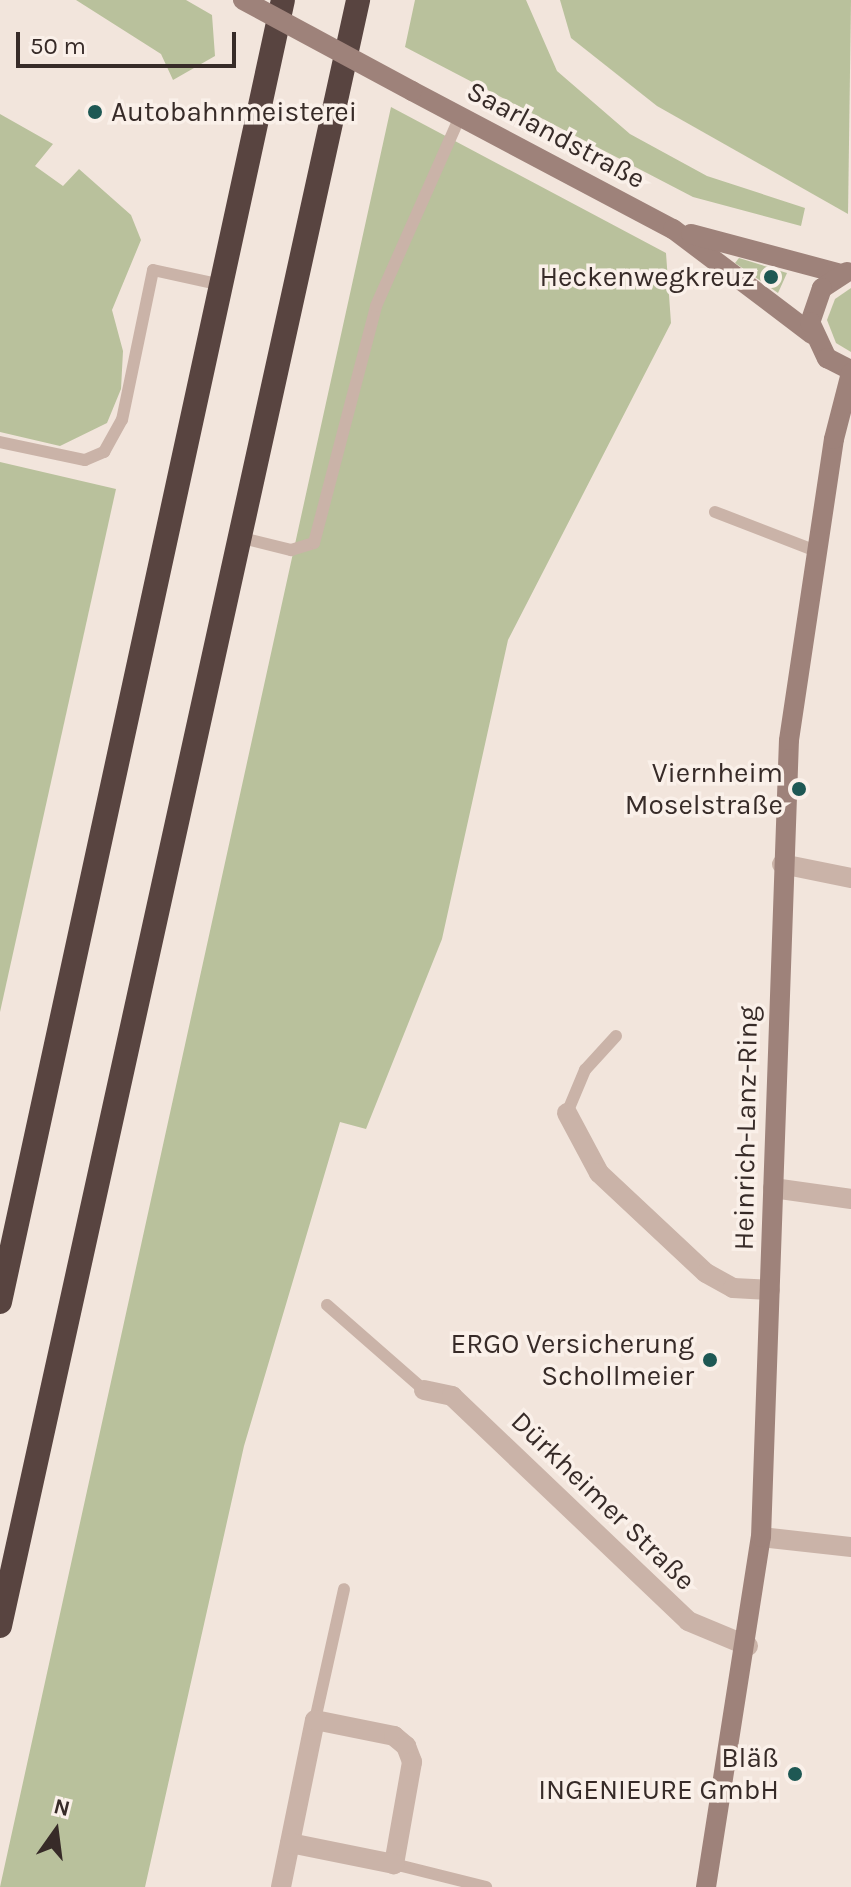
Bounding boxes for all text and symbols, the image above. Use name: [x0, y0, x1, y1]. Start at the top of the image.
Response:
scale bar: [20, 16, 240, 66]
text: 50 m: [30, 32, 86, 60]
street label: Saarlandstraße: [461, 74, 651, 196]
place label: Autobahnmeisterei: [111, 95, 357, 129]
marker: Autobahnmeisterei: [86, 103, 104, 121]
place label: Heckenwegkreuz: [539, 260, 755, 294]
marker: Heckenwegkreuz: [762, 268, 780, 286]
place label: Viernheim Moselstraße: [625, 756, 783, 822]
marker: Viernheim Moselstraße: [790, 780, 808, 798]
street label: Heinrich-Lanz-Ring: [727, 1005, 765, 1251]
place label: ERGO Versicherung Schollmeier: [450, 1327, 694, 1393]
marker: ERGO Versicherung Schollmeier: [701, 1351, 719, 1369]
street label: Dürkheimer Straße: [504, 1405, 702, 1597]
place label: Bläß INGENIEURE GmbH: [538, 1741, 779, 1807]
marker: Bläß INGENIEURE GmbH: [786, 1765, 804, 1783]
north arrow: [16, 1791, 96, 1871]
text: N: [51, 1793, 73, 1822]

